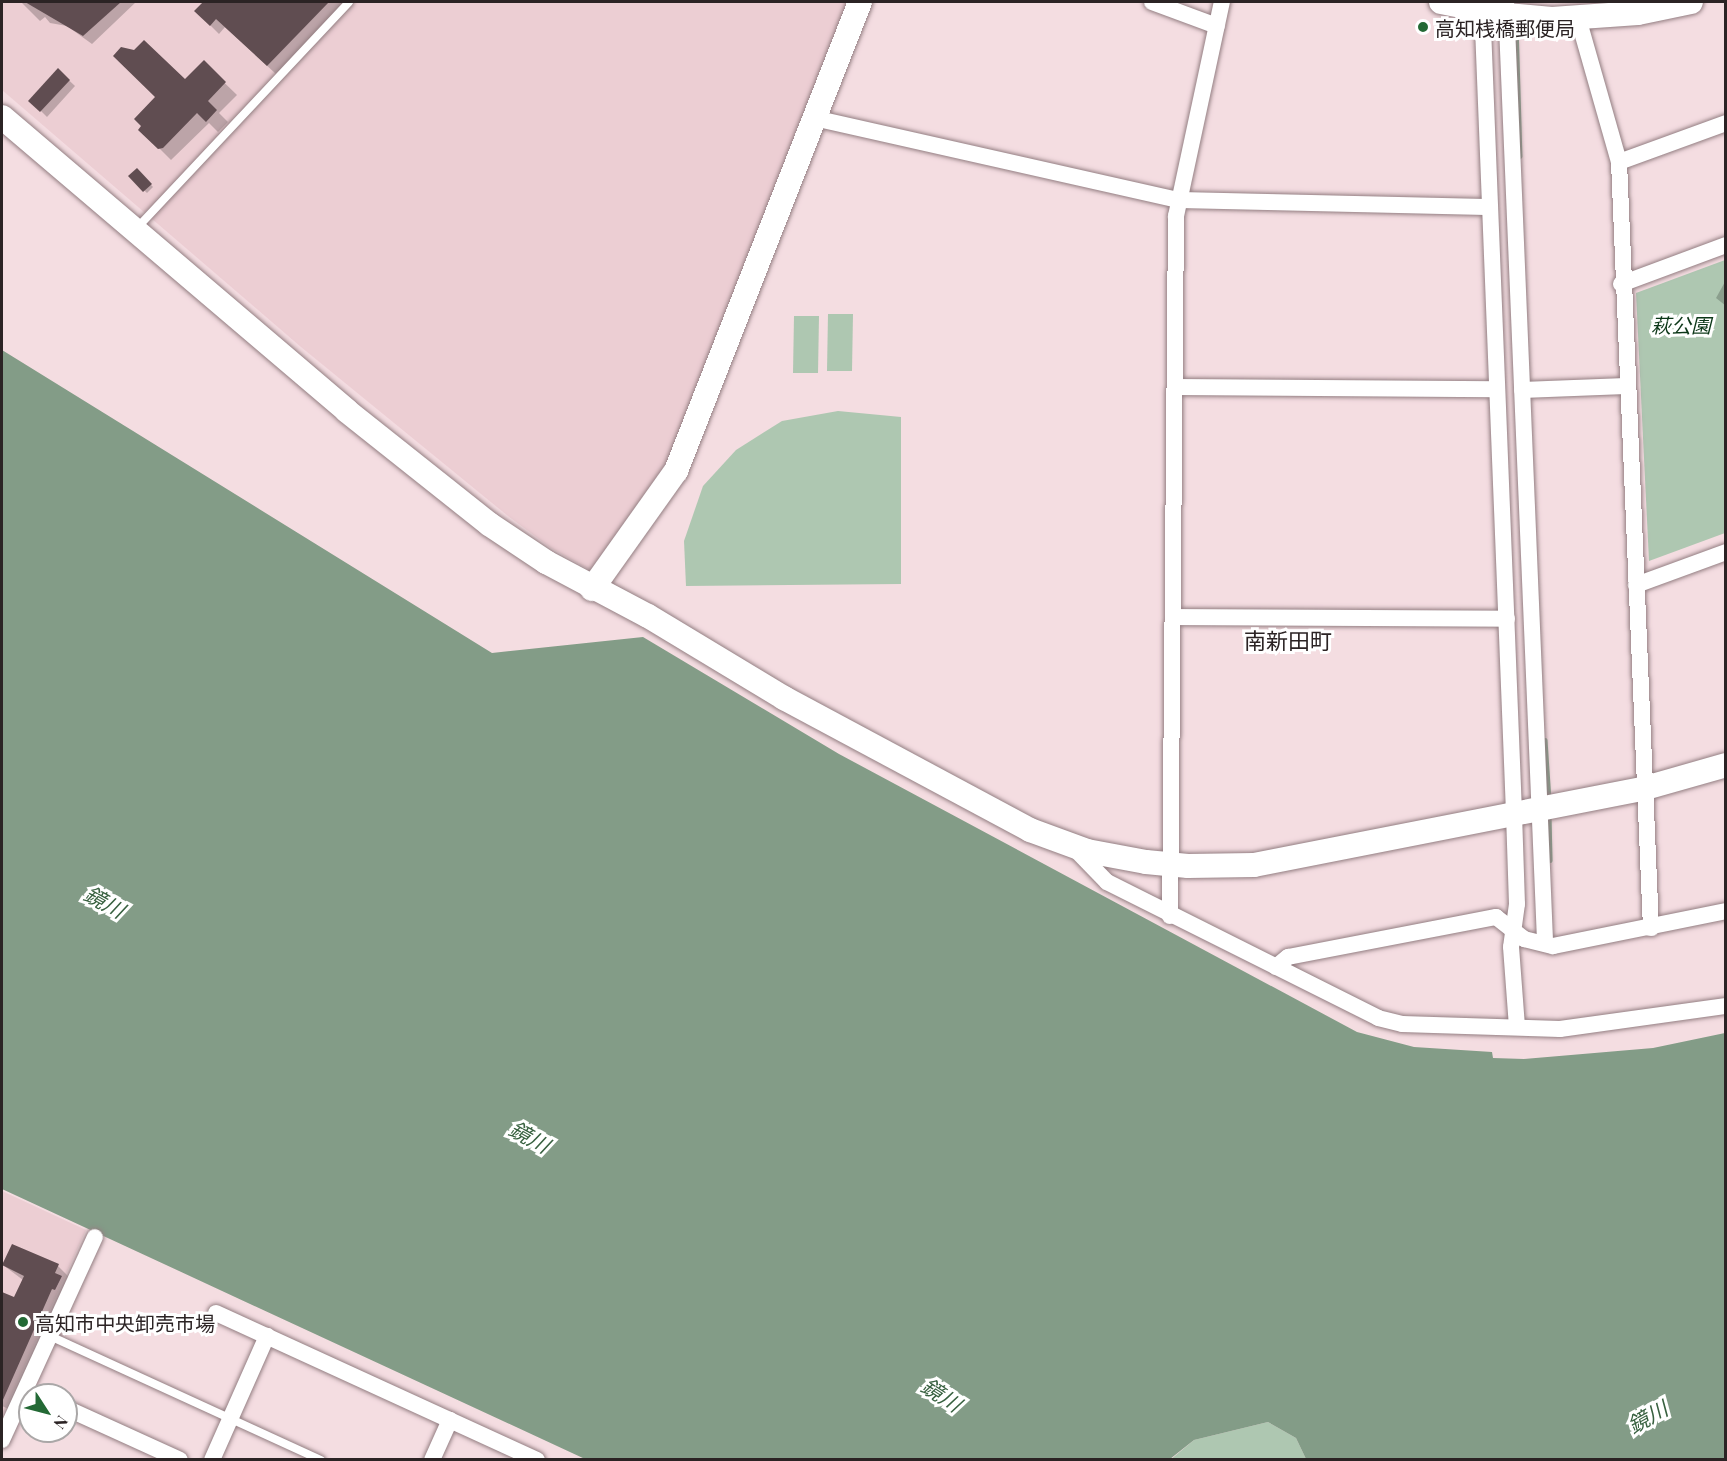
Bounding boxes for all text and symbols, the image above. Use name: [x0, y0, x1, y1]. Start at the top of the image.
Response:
place label: 高知桟橋郵便局: [1435, 15, 1575, 39]
marker: 高知桟橋郵便局: [1416, 20, 1430, 34]
park label: 萩公園: [1651, 312, 1711, 336]
district label: 南新田町: [1244, 628, 1332, 654]
water label: 鏡川: [81, 880, 129, 922]
water label: 鏡川: [506, 1115, 554, 1157]
place label: 高知市中央卸売市場: [35, 1310, 215, 1334]
marker: 高知市中央卸売市場: [16, 1315, 30, 1329]
water label: 鏡川: [918, 1372, 966, 1416]
north arrow: [18, 1383, 78, 1443]
water label: 鏡川: [1623, 1395, 1671, 1437]
text: N: [49, 1412, 73, 1434]

